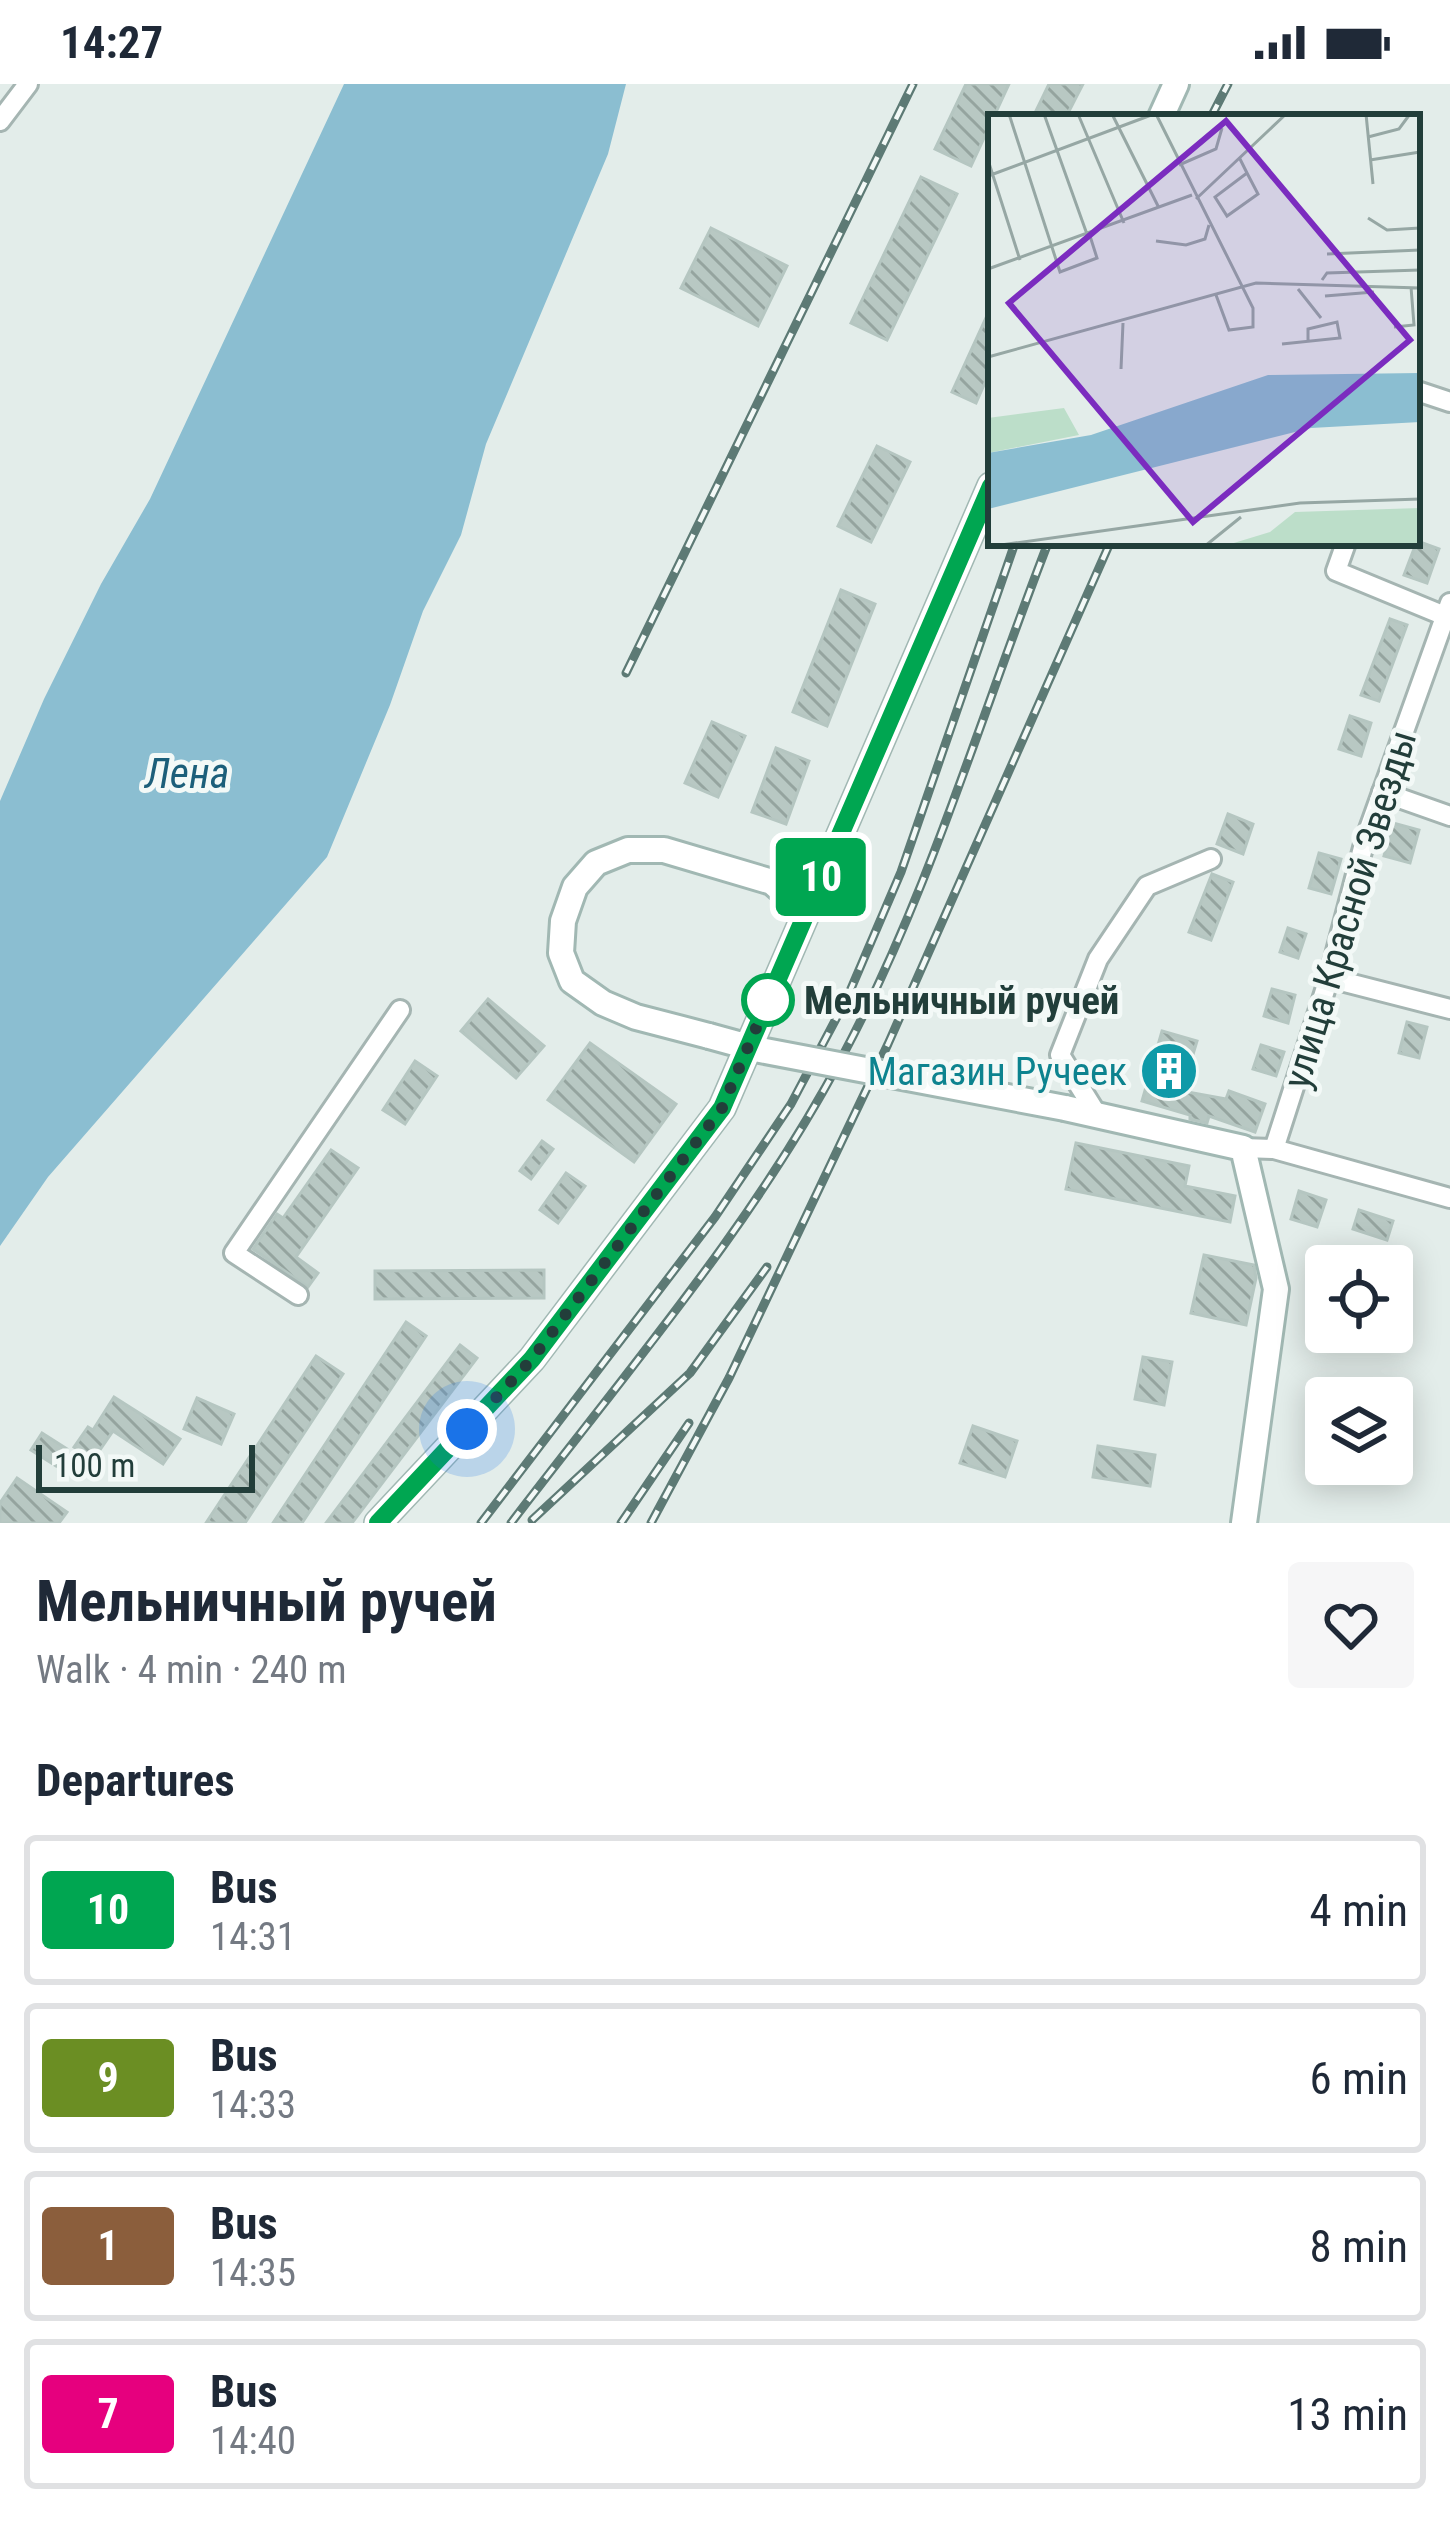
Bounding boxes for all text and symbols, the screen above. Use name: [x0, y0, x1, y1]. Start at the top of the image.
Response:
text: 14:27: [60, 16, 163, 69]
inset map: [988, 114, 1420, 546]
street label: улица Красной Звезды: [1274, 725, 1426, 1094]
water label: Лена: [144, 749, 229, 798]
line badge: 10: [767, 838, 875, 916]
text: 10: [800, 852, 842, 901]
marker: Мельничный ручей: [743, 975, 793, 1025]
place label: Мельничный ручей: [804, 978, 1119, 1024]
building icon: Магазин Ручеек: [1138, 1040, 1200, 1102]
place label: Магазин Ручеек: [867, 1049, 1127, 1095]
map controls: [1305, 1245, 1413, 1485]
button: locate: [1305, 1245, 1413, 1353]
button: layers: [1305, 1377, 1413, 1485]
your location: [437, 1399, 497, 1459]
scale bar: [36, 1439, 255, 1492]
text: 100 m: [54, 1446, 135, 1485]
button: heart: [1288, 1562, 1414, 1688]
text: Мельничный ручей: [36, 1568, 497, 1635]
text: Walk · 4 min · 240 m: [36, 1647, 347, 1693]
text: Departures: [36, 1754, 235, 1807]
text: Bus: [210, 1861, 278, 1914]
text: 4 min: [1309, 1884, 1408, 1937]
text: 10: [87, 1885, 129, 1934]
text: 14:31: [210, 1914, 296, 1960]
text: Bus: [210, 2029, 278, 2082]
text: 6 min: [1309, 2052, 1408, 2105]
text: 9: [97, 2053, 119, 2102]
text: 14:33: [210, 2082, 296, 2128]
text: Bus: [210, 2197, 278, 2250]
text: 8 min: [1309, 2220, 1408, 2273]
text: 1: [97, 2221, 119, 2270]
text: 14:35: [210, 2250, 296, 2296]
text: Bus: [210, 2365, 278, 2418]
text: 13 min: [1287, 2388, 1408, 2441]
text: 7: [97, 2389, 119, 2438]
text: 14:40: [210, 2418, 296, 2464]

